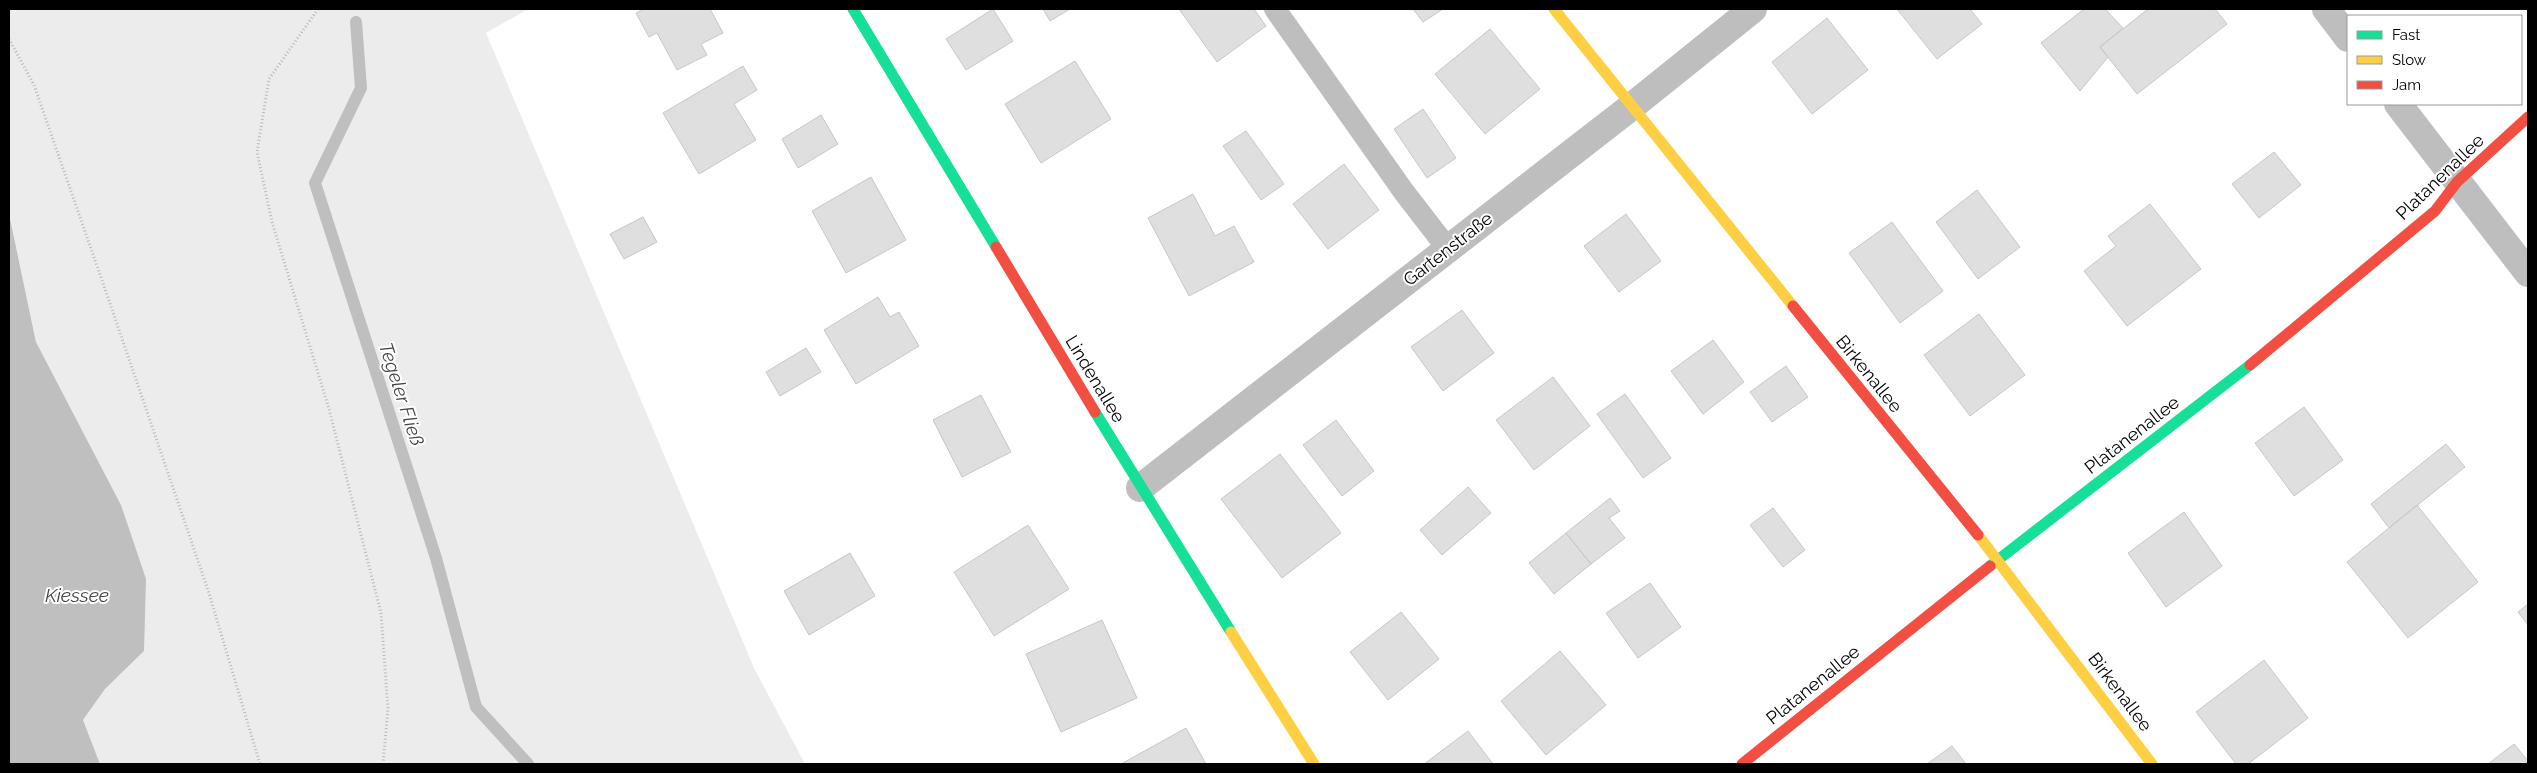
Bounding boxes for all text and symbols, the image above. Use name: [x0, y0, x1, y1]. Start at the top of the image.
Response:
legend: [2347, 15, 2522, 105]
text: Fast: [2392, 26, 2420, 44]
text: Slow: [2392, 51, 2426, 69]
text: Jam: [2392, 76, 2421, 94]
street label: Platanenallee: [2391, 129, 2488, 224]
street label: Gartenstraße: [1399, 207, 1497, 290]
street label: Lindenallee: [1061, 331, 1130, 426]
street label: Birkenallee: [1832, 331, 1907, 417]
water label: Tegeler Fließ: [375, 340, 429, 448]
street label: Platanenallee: [2080, 391, 2183, 478]
water label: Kiessee: [45, 584, 109, 606]
street label: Platanenallee: [1762, 640, 1864, 729]
street label: Birkenallee: [2084, 648, 2157, 736]

